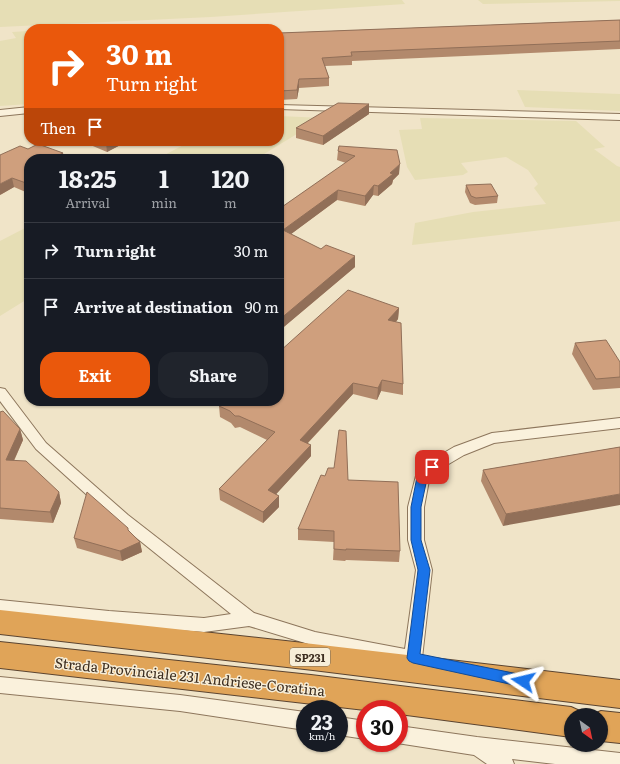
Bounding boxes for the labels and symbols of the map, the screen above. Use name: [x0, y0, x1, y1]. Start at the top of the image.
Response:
pin: [415, 450, 449, 484]
road number: SP231: [290, 648, 330, 666]
street label: Strada Provinciale 231 Andriese-Coratina: [54, 652, 327, 700]
position arrow: [502, 660, 544, 702]
speed limit sign: 30: [356, 700, 408, 752]
north arrow: [564, 708, 608, 752]

